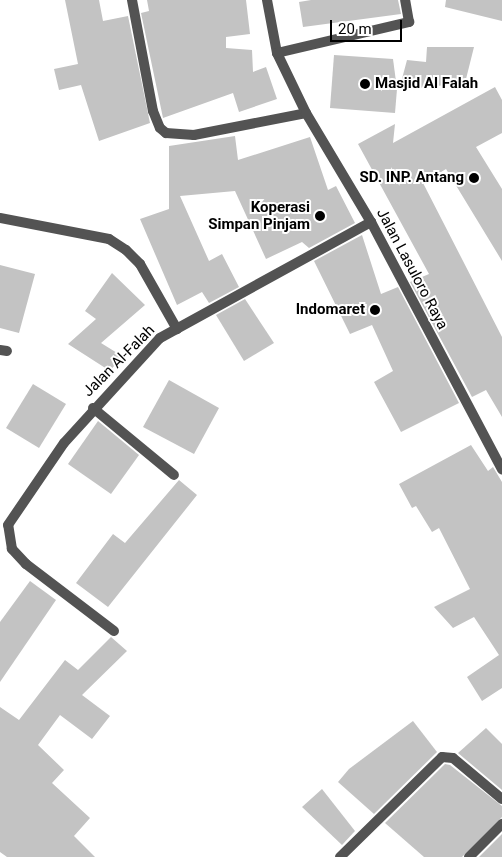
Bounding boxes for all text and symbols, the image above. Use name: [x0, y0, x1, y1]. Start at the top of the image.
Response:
scale bar: [332, 10, 404, 42]
text: 20 m: [338, 20, 372, 38]
place label: Masjid Al Falah: [375, 75, 478, 93]
marker: Masjid Al Falah: [359, 78, 371, 90]
place label: SD. INP. Antang: [360, 169, 464, 187]
marker: SD. INP. Antang: [468, 172, 480, 184]
place label: Koperasi Simpan Pinjam: [208, 198, 310, 233]
street label: Jalan Lasuloro Raya: [373, 205, 451, 333]
marker: Koperasi Simpan Pinjam: [314, 210, 326, 222]
place label: Indomaret: [296, 301, 365, 319]
marker: Indomaret: [369, 304, 381, 316]
street label: Jalan Al-Falah: [79, 321, 159, 401]

